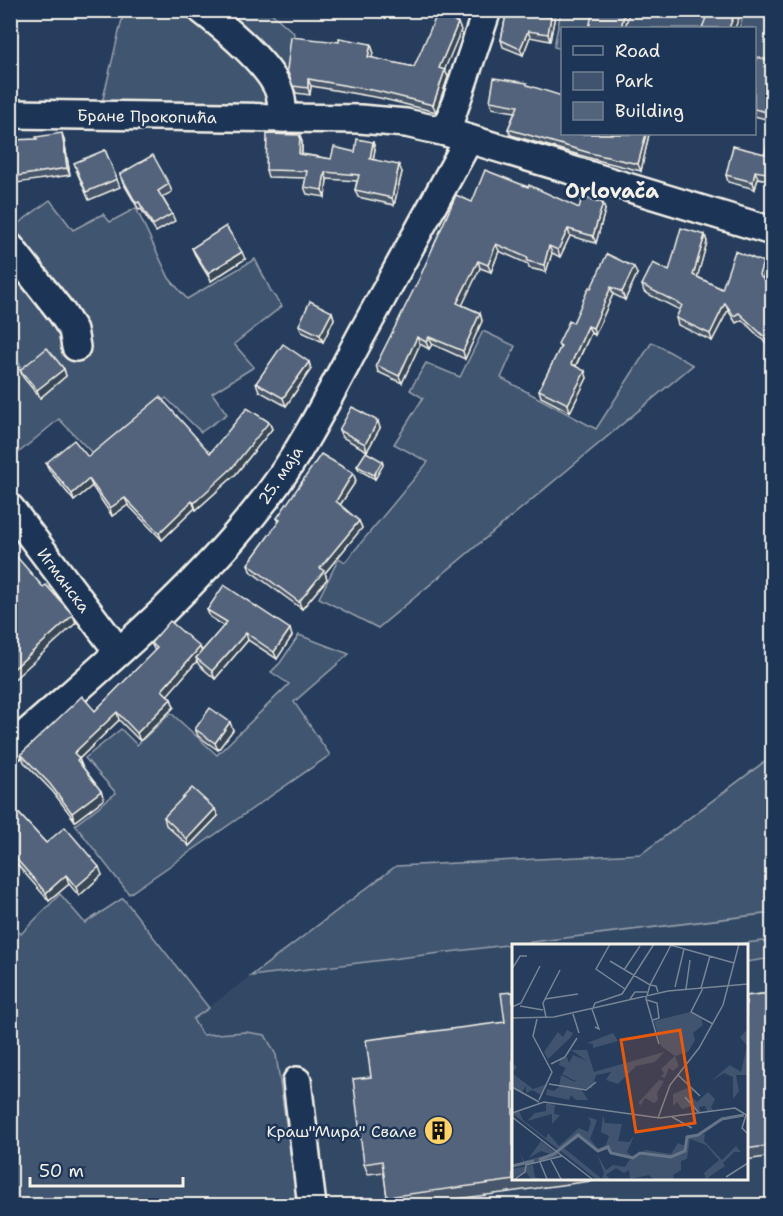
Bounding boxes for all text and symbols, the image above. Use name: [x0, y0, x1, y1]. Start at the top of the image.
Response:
legend: [561, 27, 756, 135]
text: Road: [615, 39, 660, 63]
text: Park: [615, 69, 654, 93]
text: Building: [615, 99, 684, 123]
street label: Бране Прокопића: [77, 105, 217, 128]
district label: Orlovača: [565, 178, 659, 204]
street label: 25. маја: [253, 442, 308, 508]
street label: Игманска: [32, 544, 95, 617]
inset map: [512, 944, 747, 1180]
building icon: Краш"Мира" Свале: [422, 1115, 454, 1147]
place label: Краш"Мира" Свале: [267, 1121, 417, 1142]
scale bar: [30, 1150, 183, 1188]
text: 50 m: [39, 1159, 84, 1183]

